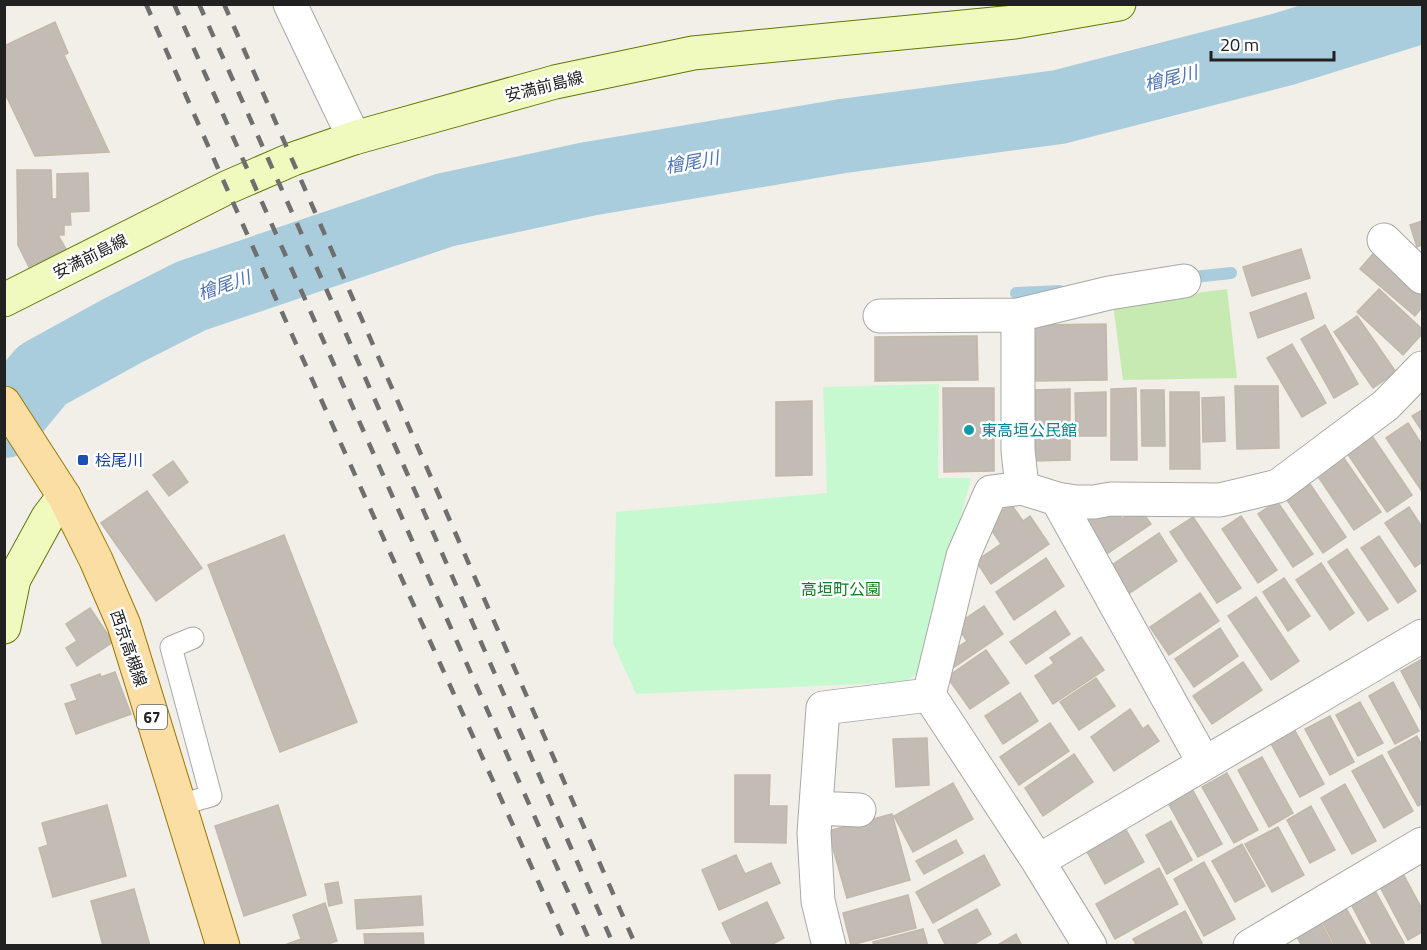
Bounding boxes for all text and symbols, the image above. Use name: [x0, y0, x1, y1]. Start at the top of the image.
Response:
scale bar: [1211, 24, 1334, 62]
text: 20 m: [1220, 31, 1259, 58]
water label: 檜尾川: [1142, 58, 1202, 98]
street label: 安満前島線: [502, 65, 586, 107]
water label: 檜尾川: [663, 144, 723, 180]
street label: 安満前島線: [49, 228, 131, 284]
water label: 檜尾川: [194, 263, 256, 307]
place label: 東高垣公民館: [981, 418, 1077, 442]
marker: 東高垣公民館: [962, 423, 976, 437]
place label: 桧尾川: [95, 448, 143, 472]
marker: 桧尾川: [76, 453, 90, 467]
park label: 高垣町公園: [801, 577, 881, 601]
street label: 西京高槻線: [105, 606, 153, 690]
road number: 67: [137, 705, 167, 729]

